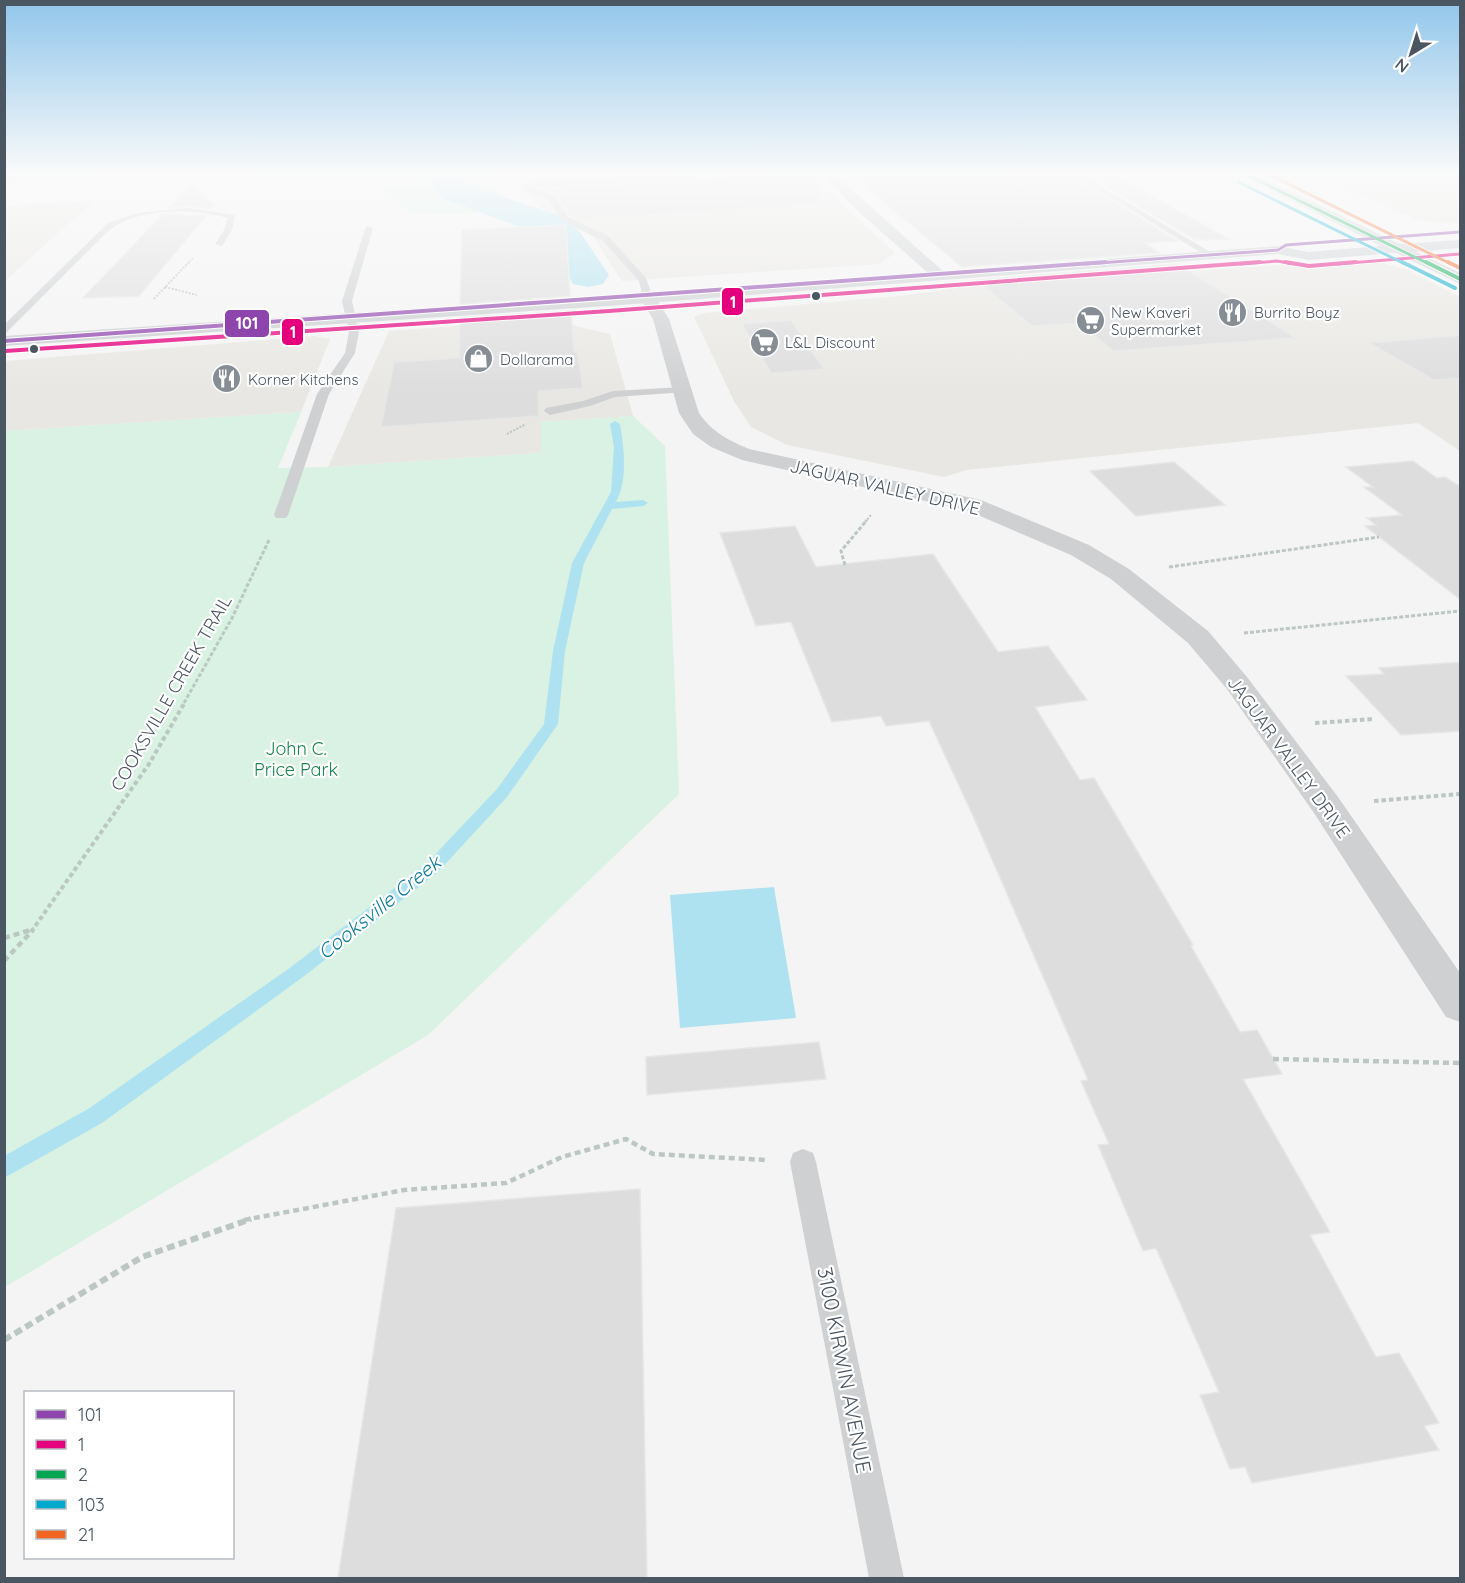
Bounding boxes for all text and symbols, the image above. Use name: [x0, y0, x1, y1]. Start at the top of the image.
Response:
north arrow: [1381, 24, 1441, 84]
text: N: [1391, 54, 1413, 77]
line badge: 1: [721, 287, 744, 316]
unlabelled marker: [810, 290, 822, 302]
text: 1: [730, 292, 736, 312]
restaurant icon: Burrito Boyz: [1217, 296, 1249, 328]
place label: New Kaveri Supermarket: [1111, 303, 1201, 339]
place label: Burrito Boyz: [1254, 303, 1340, 322]
supermarket icon: New Kaveri Supermarket: [1074, 305, 1106, 337]
line badge: 101: [224, 309, 270, 338]
text: 101: [236, 313, 258, 333]
line badge: 1: [281, 318, 304, 346]
text: 1: [290, 322, 296, 342]
supermarket icon: L&L Discount: [748, 326, 780, 358]
place label: L&L Discount: [785, 333, 875, 352]
unlabelled marker: [28, 343, 40, 355]
shop icon: Dollarama: [463, 343, 495, 375]
place label: Dollarama: [500, 350, 573, 369]
restaurant icon: Korner Kitchens: [211, 363, 243, 395]
place label: Korner Kitchens: [248, 370, 358, 389]
street label: JAGUAR VALLEY DRIVE: [788, 454, 982, 520]
street label: COOKSVILLE CREEK TRAIL: [106, 591, 237, 795]
street label: JAGUAR VALLEY DRIVE: [1223, 672, 1355, 842]
park label: John C. Price Park: [254, 737, 338, 781]
water label: Cooksville Creek: [312, 848, 447, 964]
street label: 3100 KIRWIN AVENUE: [812, 1265, 878, 1475]
legend: [24, 1391, 234, 1559]
text: 101: [78, 1403, 102, 1426]
text: 1: [78, 1433, 85, 1456]
text: 2: [78, 1463, 88, 1486]
text: 103: [78, 1493, 105, 1516]
text: 21: [78, 1523, 95, 1546]

